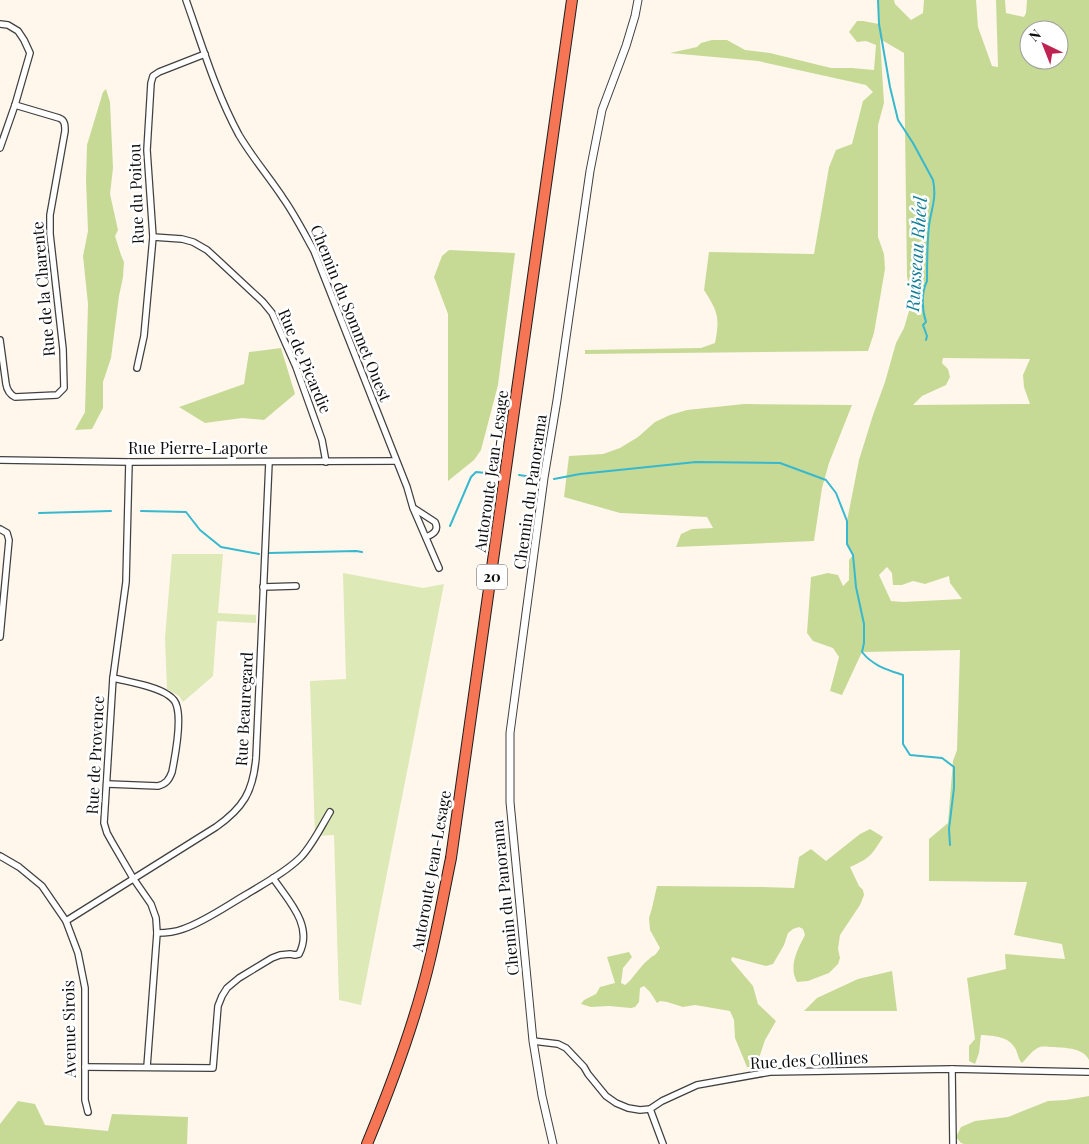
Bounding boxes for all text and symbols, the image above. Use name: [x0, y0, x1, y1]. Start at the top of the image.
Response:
north arrow: [1019, 20, 1069, 70]
text: N: [1025, 25, 1045, 46]
street label: Rue du Poitou: [123, 143, 148, 245]
water label: Ruisseau Rhéel: [900, 195, 932, 313]
street label: Rue de la Charente: [26, 221, 59, 357]
street label: Chemin du Sommet Ouest: [306, 221, 397, 405]
street label: Rue de Picardie: [274, 305, 337, 416]
street label: Autoroute Jean-Lesage: [469, 389, 512, 554]
street label: Chemin du Panorama: [508, 413, 551, 571]
street label: Rue Pierre-Laporte: [128, 437, 268, 458]
road number: 20: [477, 564, 507, 590]
street label: Rue Beauregard: [230, 651, 257, 767]
street label: Rue de Provence: [81, 695, 108, 815]
street label: Autoroute Jean-Lesage: [406, 789, 455, 954]
street label: Chemin du Panorama: [486, 819, 523, 977]
street label: Avenue Sirois: [57, 980, 80, 1079]
street label: Rue des Collines: [749, 1046, 869, 1073]

